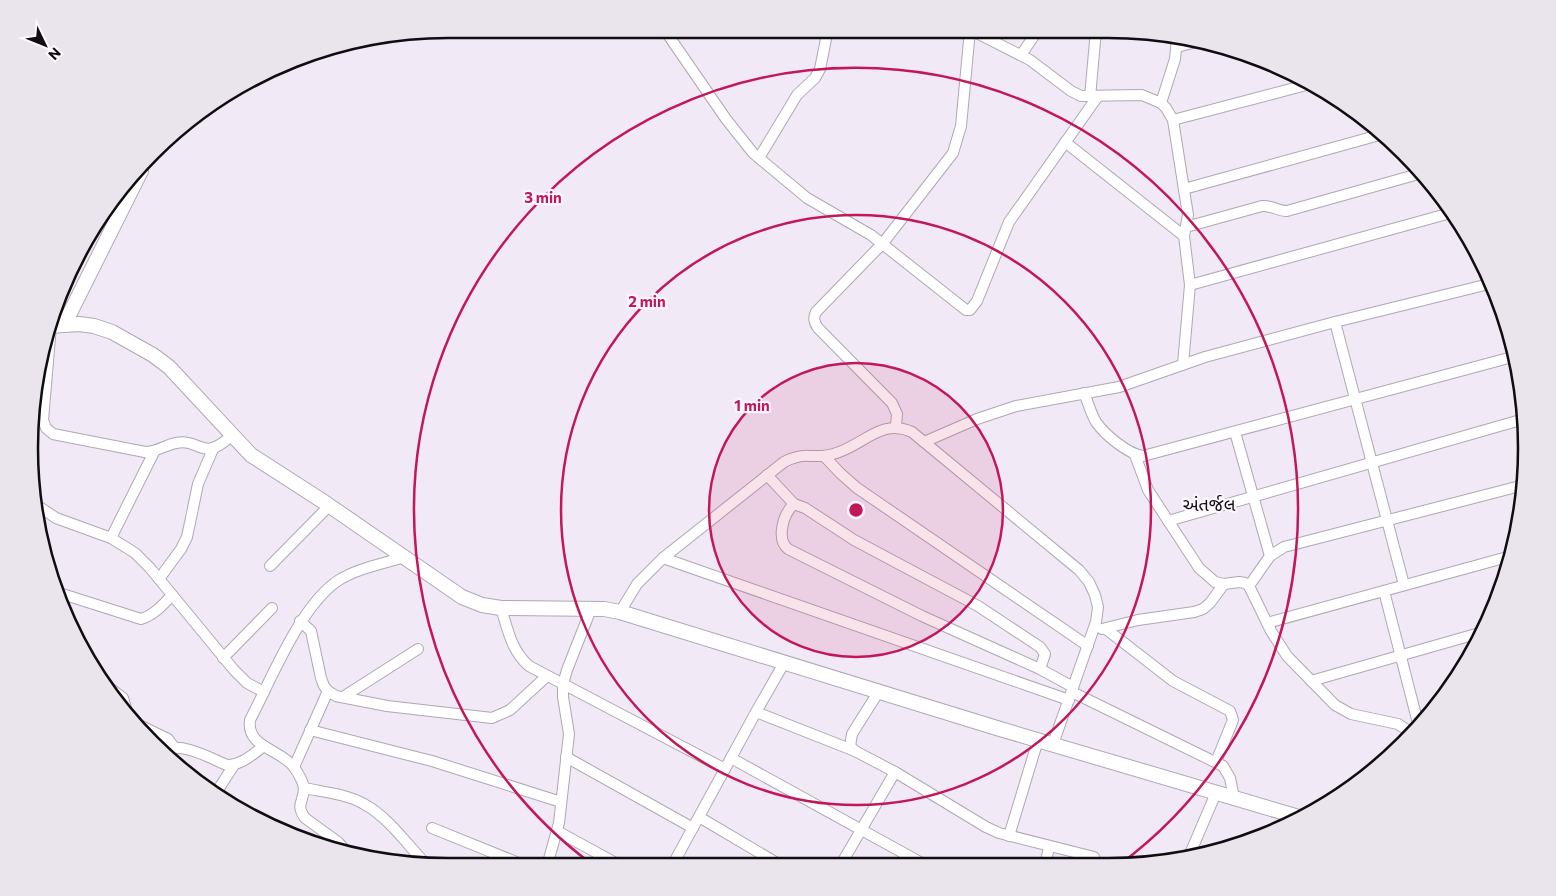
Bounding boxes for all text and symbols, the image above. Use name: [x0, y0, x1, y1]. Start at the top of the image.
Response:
north arrow: [20, 20, 70, 70]
text: N: [45, 45, 65, 64]
text: 3 min: [524, 188, 562, 206]
text: 2 min: [628, 292, 666, 310]
text: 1 min: [734, 396, 770, 414]
district label: અંતર્જલ: [1183, 493, 1236, 515]
centre of rings: [847, 501, 865, 519]

